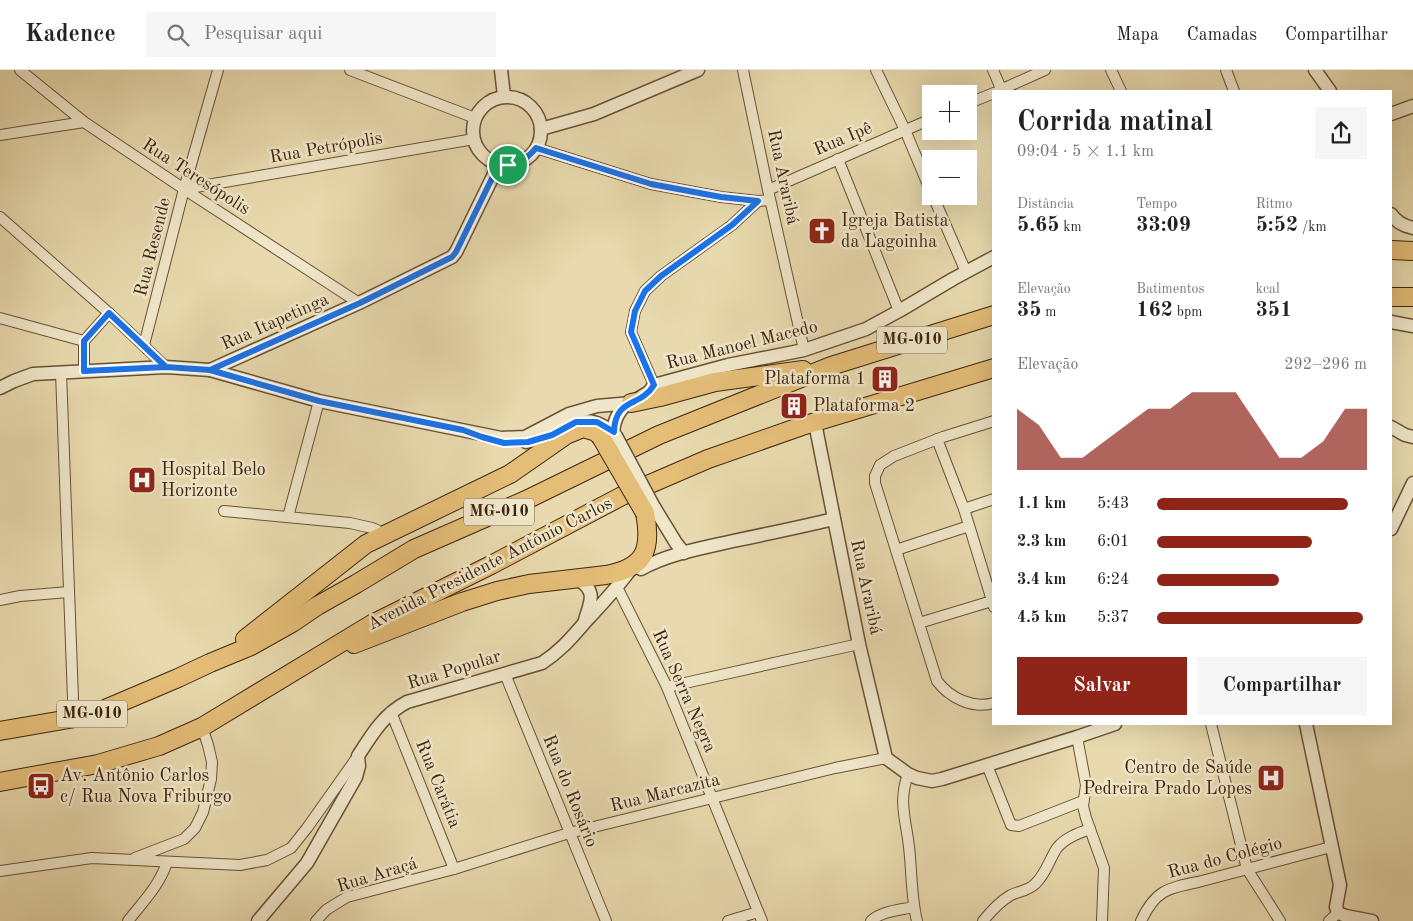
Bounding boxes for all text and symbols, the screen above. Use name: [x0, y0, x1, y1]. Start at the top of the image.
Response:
search box: [146, 12, 496, 57]
icon: search: [164, 21, 192, 49]
text: Kadence: [25, 23, 116, 47]
text: Pesquisar aqui: [204, 25, 323, 44]
text: Mapa: [1117, 26, 1159, 44]
text: Camadas: [1187, 26, 1257, 44]
text: Compartilhar: [1285, 26, 1388, 44]
map controls: [922, 85, 977, 205]
button: +: [922, 85, 977, 140]
button: share: [1315, 107, 1367, 159]
text: Corrida matinal: [1017, 109, 1213, 137]
street label: Rua Ipê: [811, 119, 875, 159]
street label: Rua Araribá: [764, 128, 802, 226]
street label: Rua Petrópolis: [268, 129, 384, 167]
street label: Rua Teresópolis: [139, 136, 253, 219]
pin: [487, 144, 529, 186]
text: 09:04 · 5 × 1.1 km: [1017, 144, 1154, 160]
button: −: [922, 150, 977, 205]
icon: arrive: [494, 151, 522, 179]
street label: Rua Resende: [132, 196, 174, 298]
text: Distância: [1017, 197, 1074, 211]
text: Tempo: [1136, 197, 1177, 211]
text: Ritmo: [1256, 197, 1292, 211]
place label: Igreja Batista da Lagoinha: [841, 212, 949, 251]
text: 5.65: [1017, 215, 1059, 236]
text: 33:09: [1136, 215, 1191, 236]
text: 5:52: [1256, 215, 1298, 236]
church icon: Igreja Batista da Lagoinha: [807, 216, 837, 246]
text: km: [1059, 220, 1082, 234]
text: /km: [1298, 220, 1327, 234]
text: Elevação: [1017, 282, 1071, 296]
text: Batimentos: [1136, 282, 1205, 296]
text: kcal: [1256, 282, 1280, 296]
street label: Rua Itapetinga: [218, 290, 332, 354]
text: 35: [1017, 300, 1041, 321]
text: 162: [1136, 300, 1173, 321]
text: 351: [1256, 300, 1292, 321]
text: m: [1041, 305, 1056, 319]
text: bpm: [1173, 305, 1202, 319]
street label: Rua Manoel Macedo: [664, 317, 820, 373]
road number: MG-010: [877, 326, 947, 354]
text: Elevação: [1017, 357, 1078, 373]
text: 292–296 m: [1284, 357, 1367, 373]
building icon: Plataforma 1: [870, 364, 900, 394]
place label: Plataforma 1: [764, 370, 866, 388]
building icon: Plataforma 2: [779, 391, 809, 421]
place label: Plataforma 2: [813, 397, 915, 415]
place label: Hospital Belo Horizonte: [161, 461, 266, 500]
hospital icon: Hospital Belo Horizonte: [127, 465, 157, 495]
street label: Avenida Presidente Antônio Carlos: [365, 494, 616, 634]
text: 1.1 km: [1017, 496, 1066, 512]
text: 5:43: [1097, 496, 1129, 512]
road number: MG-010: [464, 498, 534, 526]
text: 2.3 km: [1017, 534, 1066, 550]
text: 6:01: [1097, 534, 1129, 550]
street label: Rua Araribá: [847, 538, 885, 636]
text: 3.4 km: [1017, 572, 1066, 588]
text: 6:24: [1097, 572, 1129, 588]
text: 4.5 km: [1017, 610, 1066, 626]
text: 5:37: [1097, 610, 1129, 626]
street label: Rua Serra Negra: [649, 627, 719, 755]
street label: Rua Popular: [405, 647, 503, 693]
button: Salvar: [1017, 657, 1187, 715]
button: Compartilhar: [1197, 657, 1367, 715]
road number: MG-010: [57, 700, 127, 728]
street label: Rua do Rosário: [539, 732, 601, 850]
street label: Rua Carátia: [412, 737, 464, 831]
place label: Centro de Saúde Pedreira Prado Lopes: [1083, 759, 1252, 798]
hospital icon: Centro de Saúde Pedreira Prado Lopes: [1256, 763, 1286, 793]
place label: Av. Antônio Carlos c/ Rua Nova Friburgo: [60, 767, 232, 806]
bus stop icon: Av. Antônio Carlos c/ Rua Nova Friburgo: [26, 771, 56, 801]
street label: Rua Marcazita: [608, 771, 722, 815]
street label: Rua do Colégio: [1166, 834, 1284, 882]
street label: Rua Araçá: [335, 854, 420, 896]

